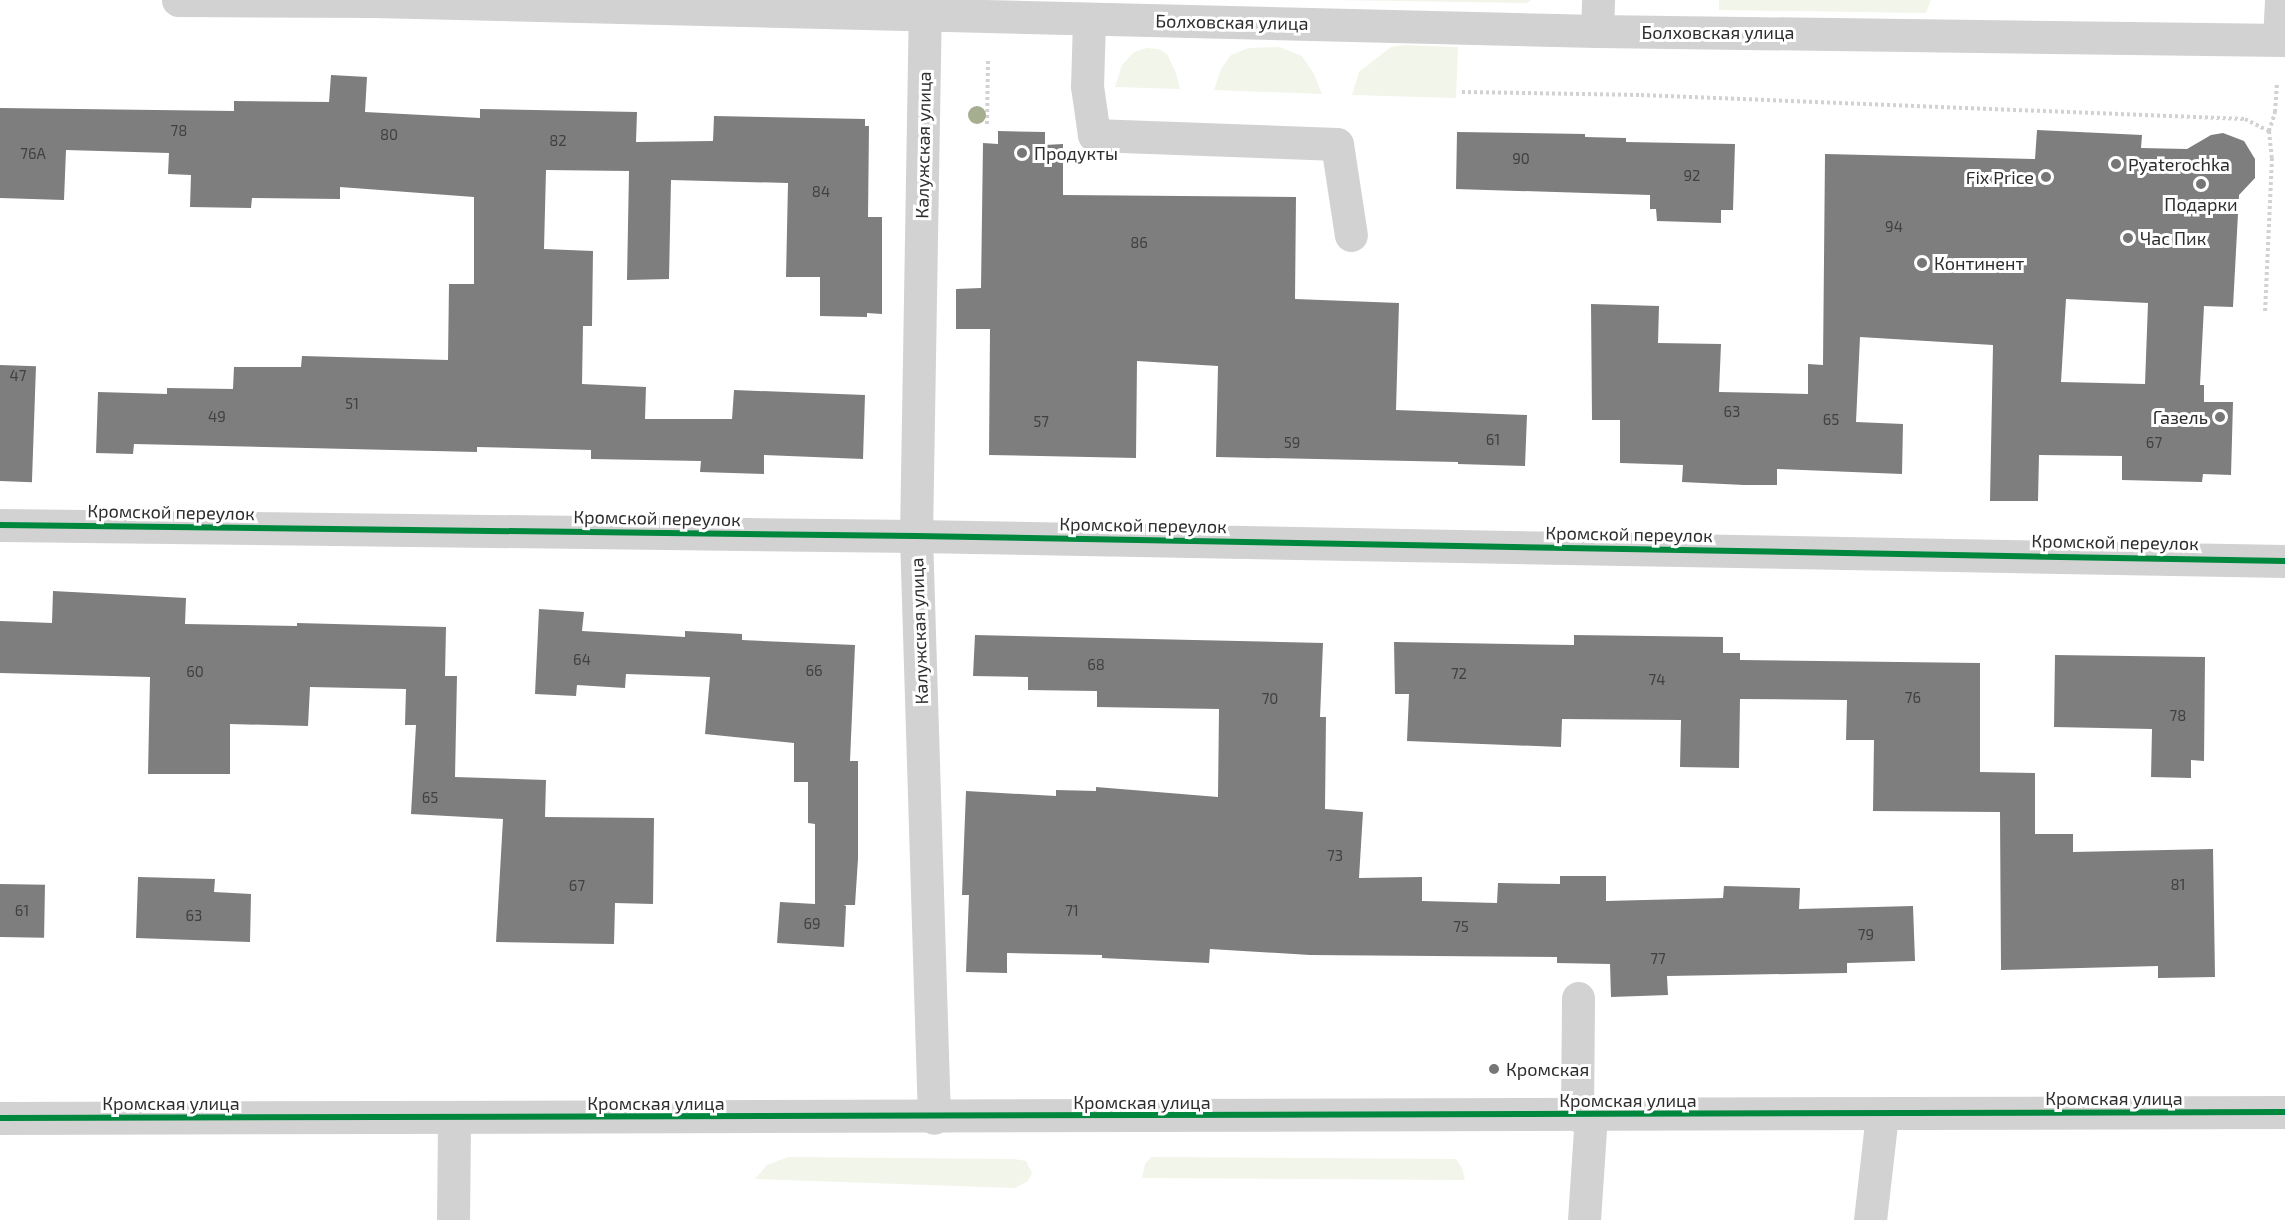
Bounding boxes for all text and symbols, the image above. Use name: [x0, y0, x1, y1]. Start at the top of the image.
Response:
street label: Болховская улица: [1155, 10, 1309, 34]
street label: Болховская улица: [1641, 21, 1795, 43]
street label: Калужская улица: [911, 71, 935, 219]
house number: 78: [171, 122, 187, 140]
house number: 80: [380, 126, 398, 144]
house number: 82: [549, 132, 567, 150]
place label: Продукты: [1034, 142, 1118, 164]
house number: 76А: [20, 145, 46, 163]
marker: Продукты: [1015, 146, 1029, 160]
house number: 90: [1512, 150, 1530, 168]
place label: Pyaterochka: [2128, 153, 2230, 175]
marker: Pyaterochka: [2109, 157, 2123, 171]
place label: Fix Price: [1966, 166, 2034, 188]
house number: 92: [1683, 167, 1701, 185]
marker: Fix Price: [2039, 170, 2053, 184]
marker: Подарки: [2194, 177, 2208, 191]
house number: 84: [812, 183, 830, 201]
place label: Подарки: [2164, 193, 2238, 215]
house number: 94: [1885, 218, 1903, 236]
place label: Час Пик: [2140, 227, 2206, 249]
marker: Час Пик: [2121, 231, 2135, 245]
house number: 86: [1130, 234, 1148, 252]
place label: Континент: [1934, 252, 2024, 274]
marker: Континент: [1915, 256, 1929, 270]
house number: 47: [10, 367, 26, 385]
house number: 51: [345, 395, 359, 413]
house number: 63: [1724, 403, 1740, 421]
place label: Газель: [2153, 406, 2208, 428]
house number: 49: [208, 408, 226, 426]
marker: Газель: [2213, 410, 2227, 424]
house number: 65: [1823, 411, 1839, 429]
house number: 57: [1033, 413, 1049, 431]
house number: 61: [1486, 431, 1500, 449]
house number: 59: [1284, 434, 1300, 452]
house number: 67: [2146, 434, 2162, 452]
street label: Кромской переулок: [87, 500, 255, 524]
street label: Кромской переулок: [573, 506, 741, 530]
street label: Кромской переулок: [1059, 513, 1227, 537]
street label: Кромской переулок: [1545, 522, 1713, 546]
street label: Кромской переулок: [2031, 530, 2199, 554]
street label: Калужская улица: [906, 557, 932, 705]
house number: 64: [573, 651, 591, 669]
house number: 68: [1087, 656, 1105, 674]
house number: 66: [805, 662, 823, 680]
house number: 60: [186, 663, 204, 681]
house number: 72: [1451, 665, 1467, 683]
house number: 74: [1649, 671, 1665, 689]
house number: 76: [1905, 689, 1921, 707]
house number: 70: [1262, 690, 1278, 708]
house number: 78: [2170, 707, 2186, 725]
house number: 65: [422, 789, 438, 807]
house number: 73: [1327, 847, 1343, 865]
house number: 81: [2170, 876, 2186, 894]
house number: 67: [569, 877, 585, 895]
house number: 61: [15, 902, 29, 920]
house number: 71: [1065, 902, 1079, 920]
house number: 63: [186, 907, 202, 925]
house number: 69: [803, 915, 821, 933]
house number: 75: [1453, 918, 1469, 936]
house number: 79: [1858, 926, 1874, 944]
house number: 77: [1650, 950, 1666, 968]
place label: Кромская: [1506, 1058, 1589, 1080]
marker: Кромская: [1487, 1062, 1501, 1076]
street label: Кромская улица: [2045, 1087, 2183, 1109]
street label: Кромская улица: [1559, 1089, 1697, 1111]
street label: Кромская улица: [1073, 1091, 1211, 1113]
street label: Кромская улица: [102, 1092, 240, 1114]
street label: Кромская улица: [587, 1092, 725, 1114]

